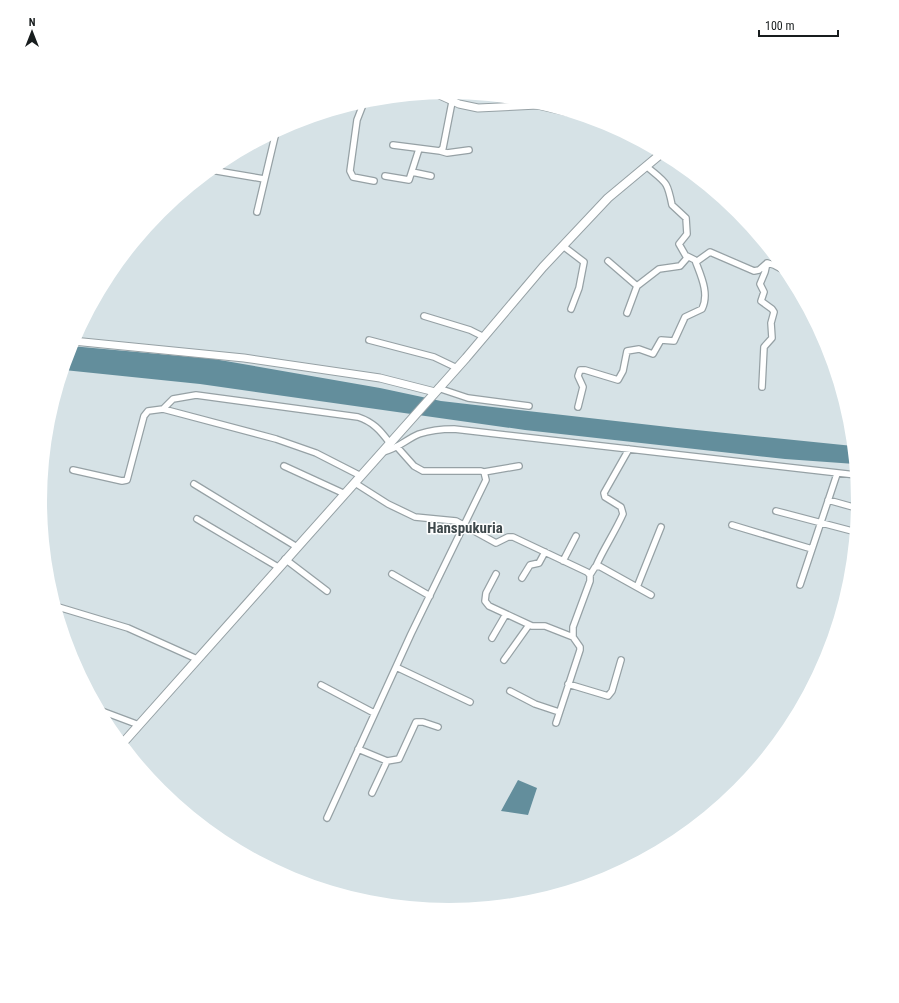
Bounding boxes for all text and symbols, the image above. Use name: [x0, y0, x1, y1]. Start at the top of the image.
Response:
north arrow: [12, 12, 52, 52]
scale bar: [759, 12, 838, 38]
text: N: [29, 16, 36, 29]
text: 100 m: [765, 19, 795, 33]
district label: Hanspukuria: [427, 519, 503, 537]

